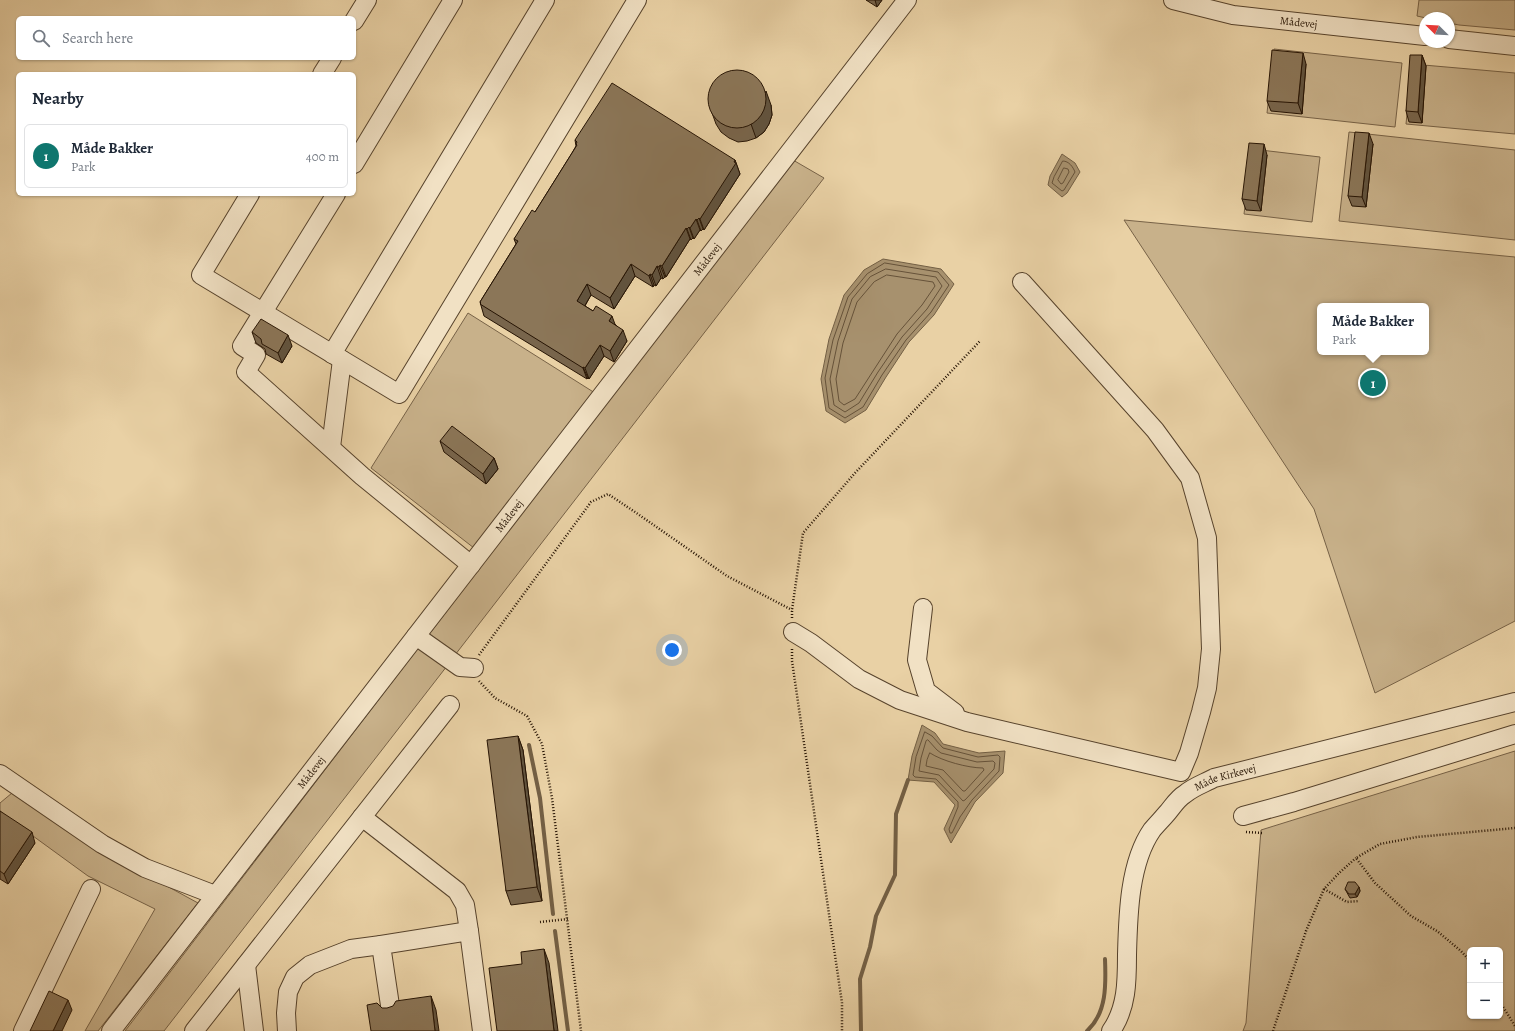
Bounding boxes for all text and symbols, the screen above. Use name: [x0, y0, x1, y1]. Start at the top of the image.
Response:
north arrow: [1419, 12, 1455, 48]
street label: Mådevej: [1279, 13, 1318, 32]
search box: [16, 16, 356, 60]
icon: search: [30, 27, 52, 49]
text: Search here: [62, 28, 133, 48]
text: Nearby: [32, 87, 83, 110]
text: Måde Bakker: [71, 138, 153, 158]
text: 1: [44, 148, 48, 165]
text: 400 m: [306, 148, 339, 165]
text: Park: [71, 158, 95, 175]
street label: Mådevej: [689, 240, 724, 279]
popup: [1317, 303, 1429, 355]
text: Måde Bakker: [1332, 311, 1414, 331]
text: Park: [1332, 331, 1356, 348]
pin: 1: [1360, 368, 1386, 398]
street label: Mådevej: [491, 496, 526, 535]
your location: [662, 640, 682, 660]
street label: Mådevej: [293, 753, 328, 792]
street label: Måde Kirkevej: [1191, 760, 1257, 794]
map controls: [1467, 947, 1503, 1019]
button: +: [1467, 947, 1503, 983]
button: −: [1467, 983, 1503, 1019]

